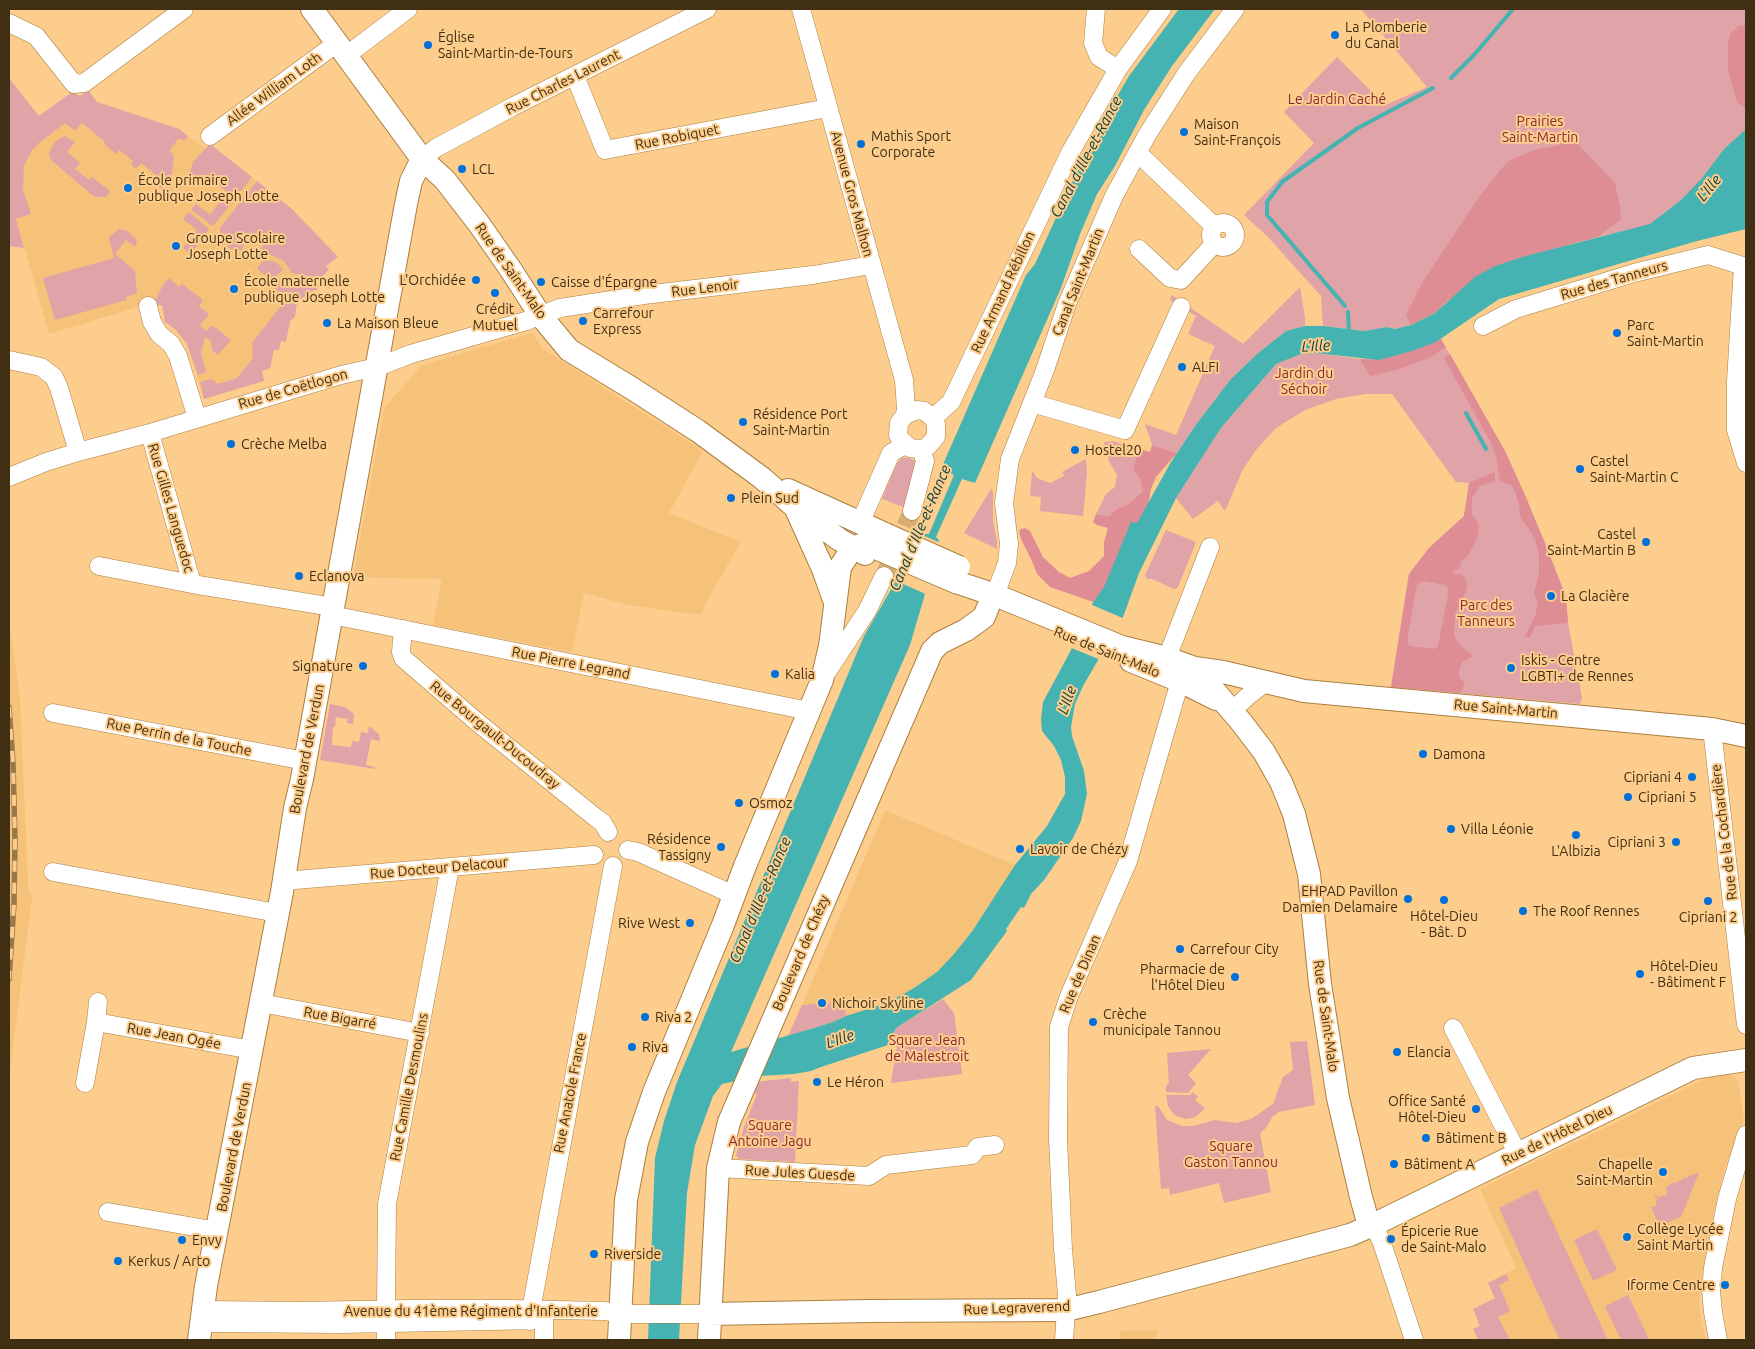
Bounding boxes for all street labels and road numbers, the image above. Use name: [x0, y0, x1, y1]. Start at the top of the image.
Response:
street label: Rue Charles Laurent: [503, 46, 623, 118]
street label: Allée William Loth: [223, 49, 325, 129]
street label: Rue Robiquet: [633, 121, 721, 153]
street label: Avenue Gros Malhon: [827, 129, 877, 259]
street label: Rue de Saint-Malo: [472, 220, 550, 322]
street label: Canal Saint-Martin: [1049, 226, 1107, 338]
street label: Rue Armand Rébillon: [967, 229, 1039, 355]
street label: Rue des Tanneurs: [1559, 257, 1669, 303]
street label: Rue Lenoir: [671, 276, 739, 300]
street label: Rue de Coëtlogon: [236, 365, 350, 413]
street label: Rue Gilles Languedoc: [145, 441, 197, 575]
street label: Rue de Saint-Malo: [1051, 623, 1163, 681]
street label: Rue Pierre Legrand: [510, 643, 632, 683]
street label: Rue Bourgault-Ducoudray: [427, 677, 563, 793]
street label: Boulevard de Verdun: [286, 683, 328, 815]
street label: Rue Saint-Martin: [1453, 696, 1559, 722]
street label: Rue Perrin de la Touche: [105, 715, 253, 759]
street label: Rue de la Cochardière: [1707, 763, 1741, 901]
street label: Rue Docteur Delacour: [369, 854, 509, 882]
street label: Boulevard de Chézy: [769, 893, 833, 1013]
street label: Rue de Dinan: [1056, 932, 1104, 1016]
street label: Rue de Saint-Malo: [1310, 959, 1342, 1073]
street label: Rue Bigarré: [302, 1003, 378, 1033]
street label: Rue Camille Desmoulins: [386, 1012, 432, 1162]
street label: Rue Jean Ogée: [126, 1019, 222, 1053]
street label: Rue Anatole France: [550, 1032, 590, 1154]
street label: Boulevard de Verdun: [213, 1081, 255, 1213]
street label: Rue de l'Hôtel Dieu: [1499, 1101, 1615, 1169]
street label: Rue Jules Guesde: [745, 1162, 855, 1184]
street label: Rue Legraverend: [963, 1298, 1071, 1318]
street label: Avenue du 41ème Régiment d'Infanterie: [344, 1303, 598, 1319]

